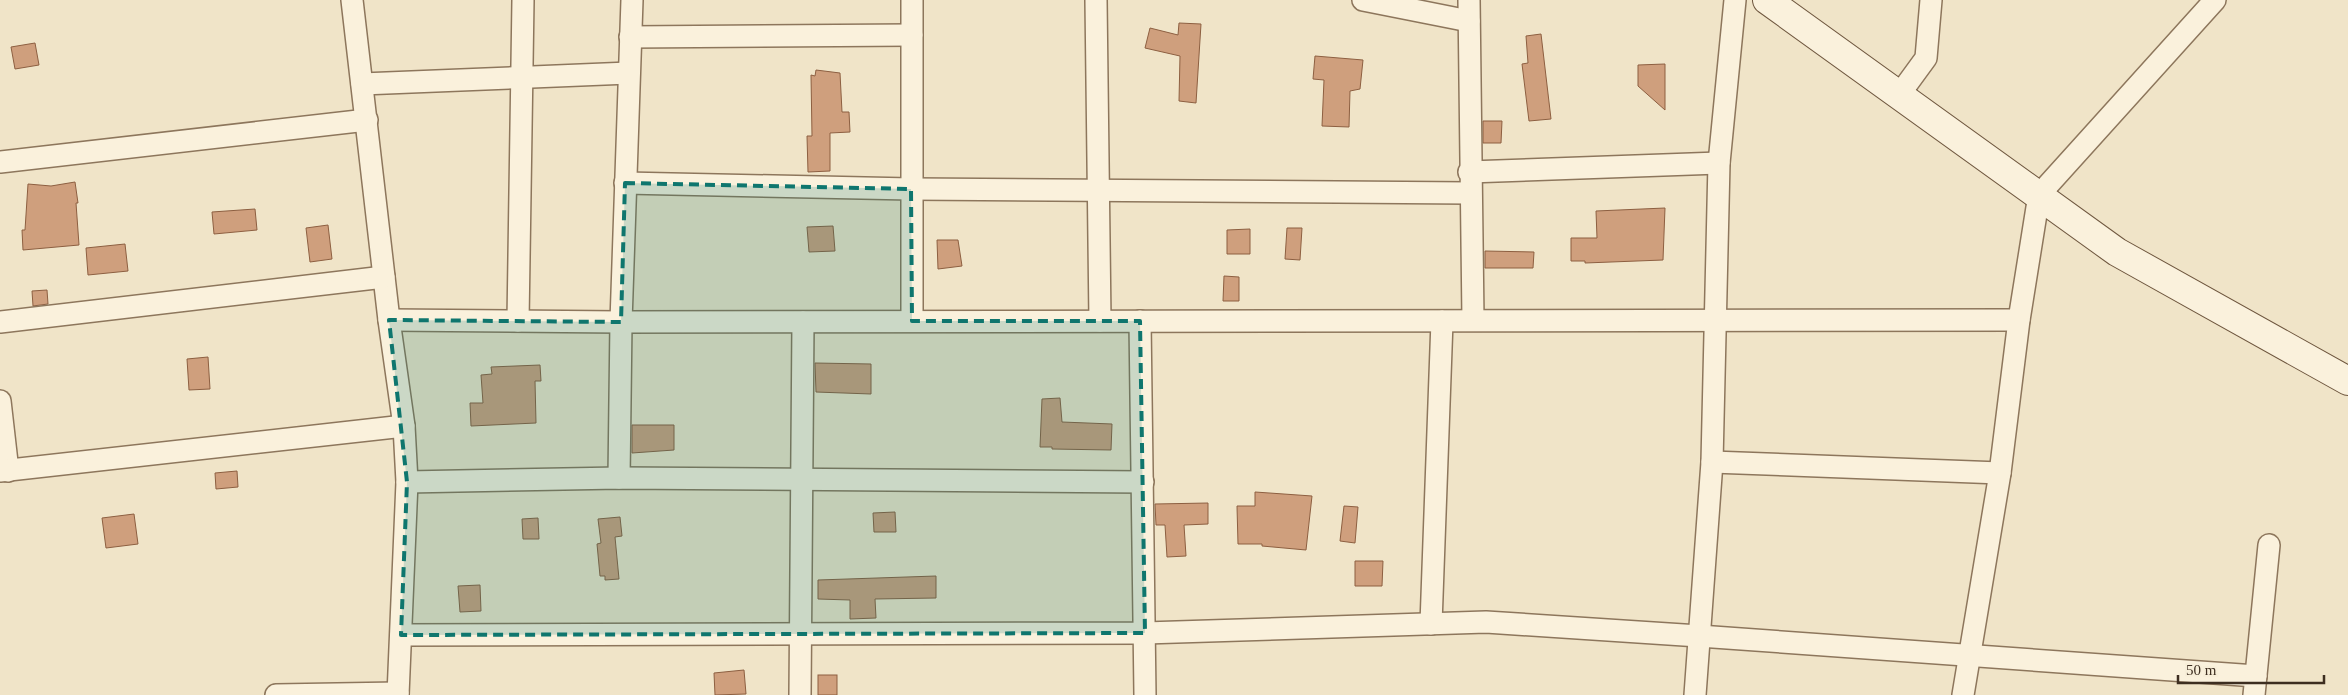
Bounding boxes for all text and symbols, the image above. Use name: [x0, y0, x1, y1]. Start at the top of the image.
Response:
scale bar: [2178, 652, 2324, 684]
text: 50 m: [2186, 662, 2217, 678]

